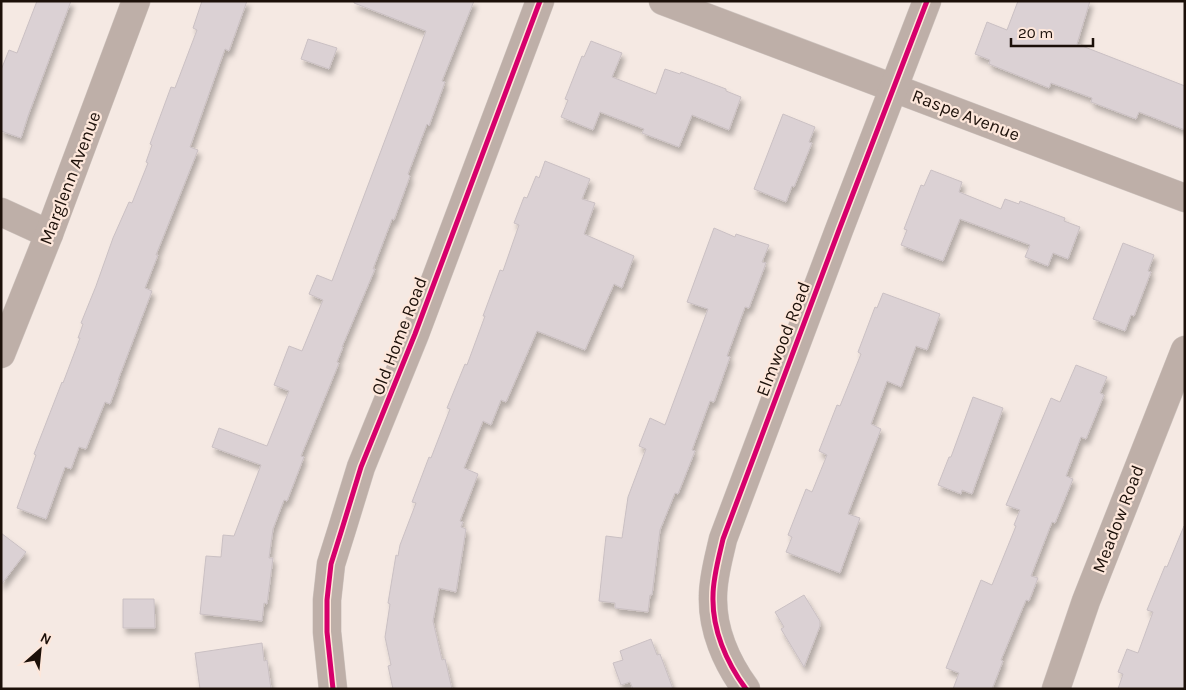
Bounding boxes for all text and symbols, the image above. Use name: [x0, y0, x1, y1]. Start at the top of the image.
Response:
scale bar: [1011, 15, 1094, 47]
text: 20 m: [1018, 24, 1053, 42]
street label: Raspe Avenue: [909, 84, 1023, 146]
street label: Marglenn Avenue: [34, 108, 106, 248]
street label: Old Home Road: [366, 274, 432, 398]
street label: Elmwood Road: [751, 279, 815, 399]
street label: Meadow Road: [1087, 462, 1149, 576]
north arrow: [15, 625, 65, 675]
text: N: [37, 629, 54, 649]

